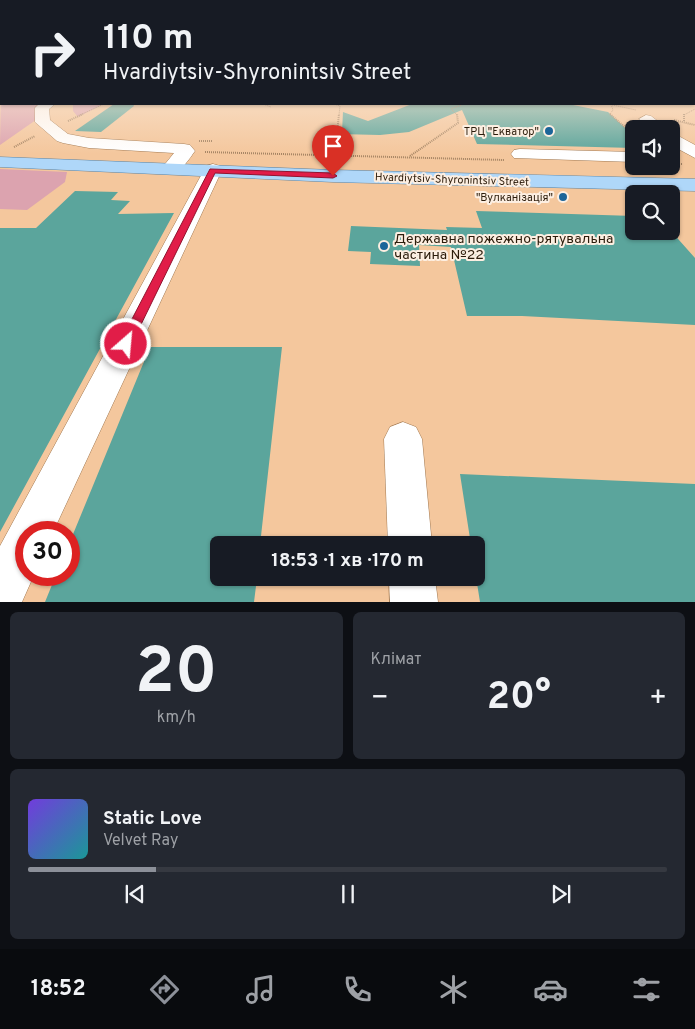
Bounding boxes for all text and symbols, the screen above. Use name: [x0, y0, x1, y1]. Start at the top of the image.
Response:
text: 110 m: [103, 17, 193, 61]
icon: right: [20, 20, 85, 85]
text: Hvardiytsiv-Shyronintsiv Street: [103, 60, 411, 87]
map controls: [625, 120, 680, 240]
button: sound: [625, 120, 680, 175]
pin: [312, 125, 354, 176]
place label: ТРЦ "Екватор": [464, 125, 539, 139]
marker: ТРЦ "Екватор": [543, 125, 555, 137]
icon: arrive: [319, 132, 347, 160]
street label: Hvardiytsiv-Shyronintsiv Street: [375, 170, 529, 190]
button: search: [625, 185, 680, 240]
place label: "Вулканізація": [476, 191, 553, 205]
marker: "Вулканізація": [557, 191, 569, 203]
place label: Державна пожежно-рятувальна частина №22: [394, 231, 613, 264]
marker: Державна пожежно-рятувальна частина №22: [378, 240, 390, 252]
position arrow: [99, 317, 151, 369]
speed limit sign: 30: [15, 521, 80, 586]
text: 18:53 · 1 хв · 170 m: [271, 549, 424, 573]
text: 20: [135, 634, 218, 716]
text: Клімат: [371, 650, 422, 670]
text: 20°: [487, 674, 551, 723]
text: −: [371, 681, 389, 717]
text: +: [649, 681, 667, 717]
text: km/h: [157, 708, 196, 728]
text: Static Love: [103, 807, 202, 831]
text: Velvet Ray: [103, 831, 178, 851]
icon: previous: [121, 880, 149, 908]
icon: pause: [334, 880, 362, 908]
icon: next: [547, 880, 575, 908]
icon: directions: [147, 972, 182, 1007]
icon: music: [243, 972, 278, 1007]
icon: phone: [340, 972, 375, 1007]
icon: climate: [436, 972, 471, 1007]
icon: car: [533, 972, 568, 1007]
icon: filters: [629, 972, 664, 1007]
text: 18:52: [31, 976, 86, 1003]

